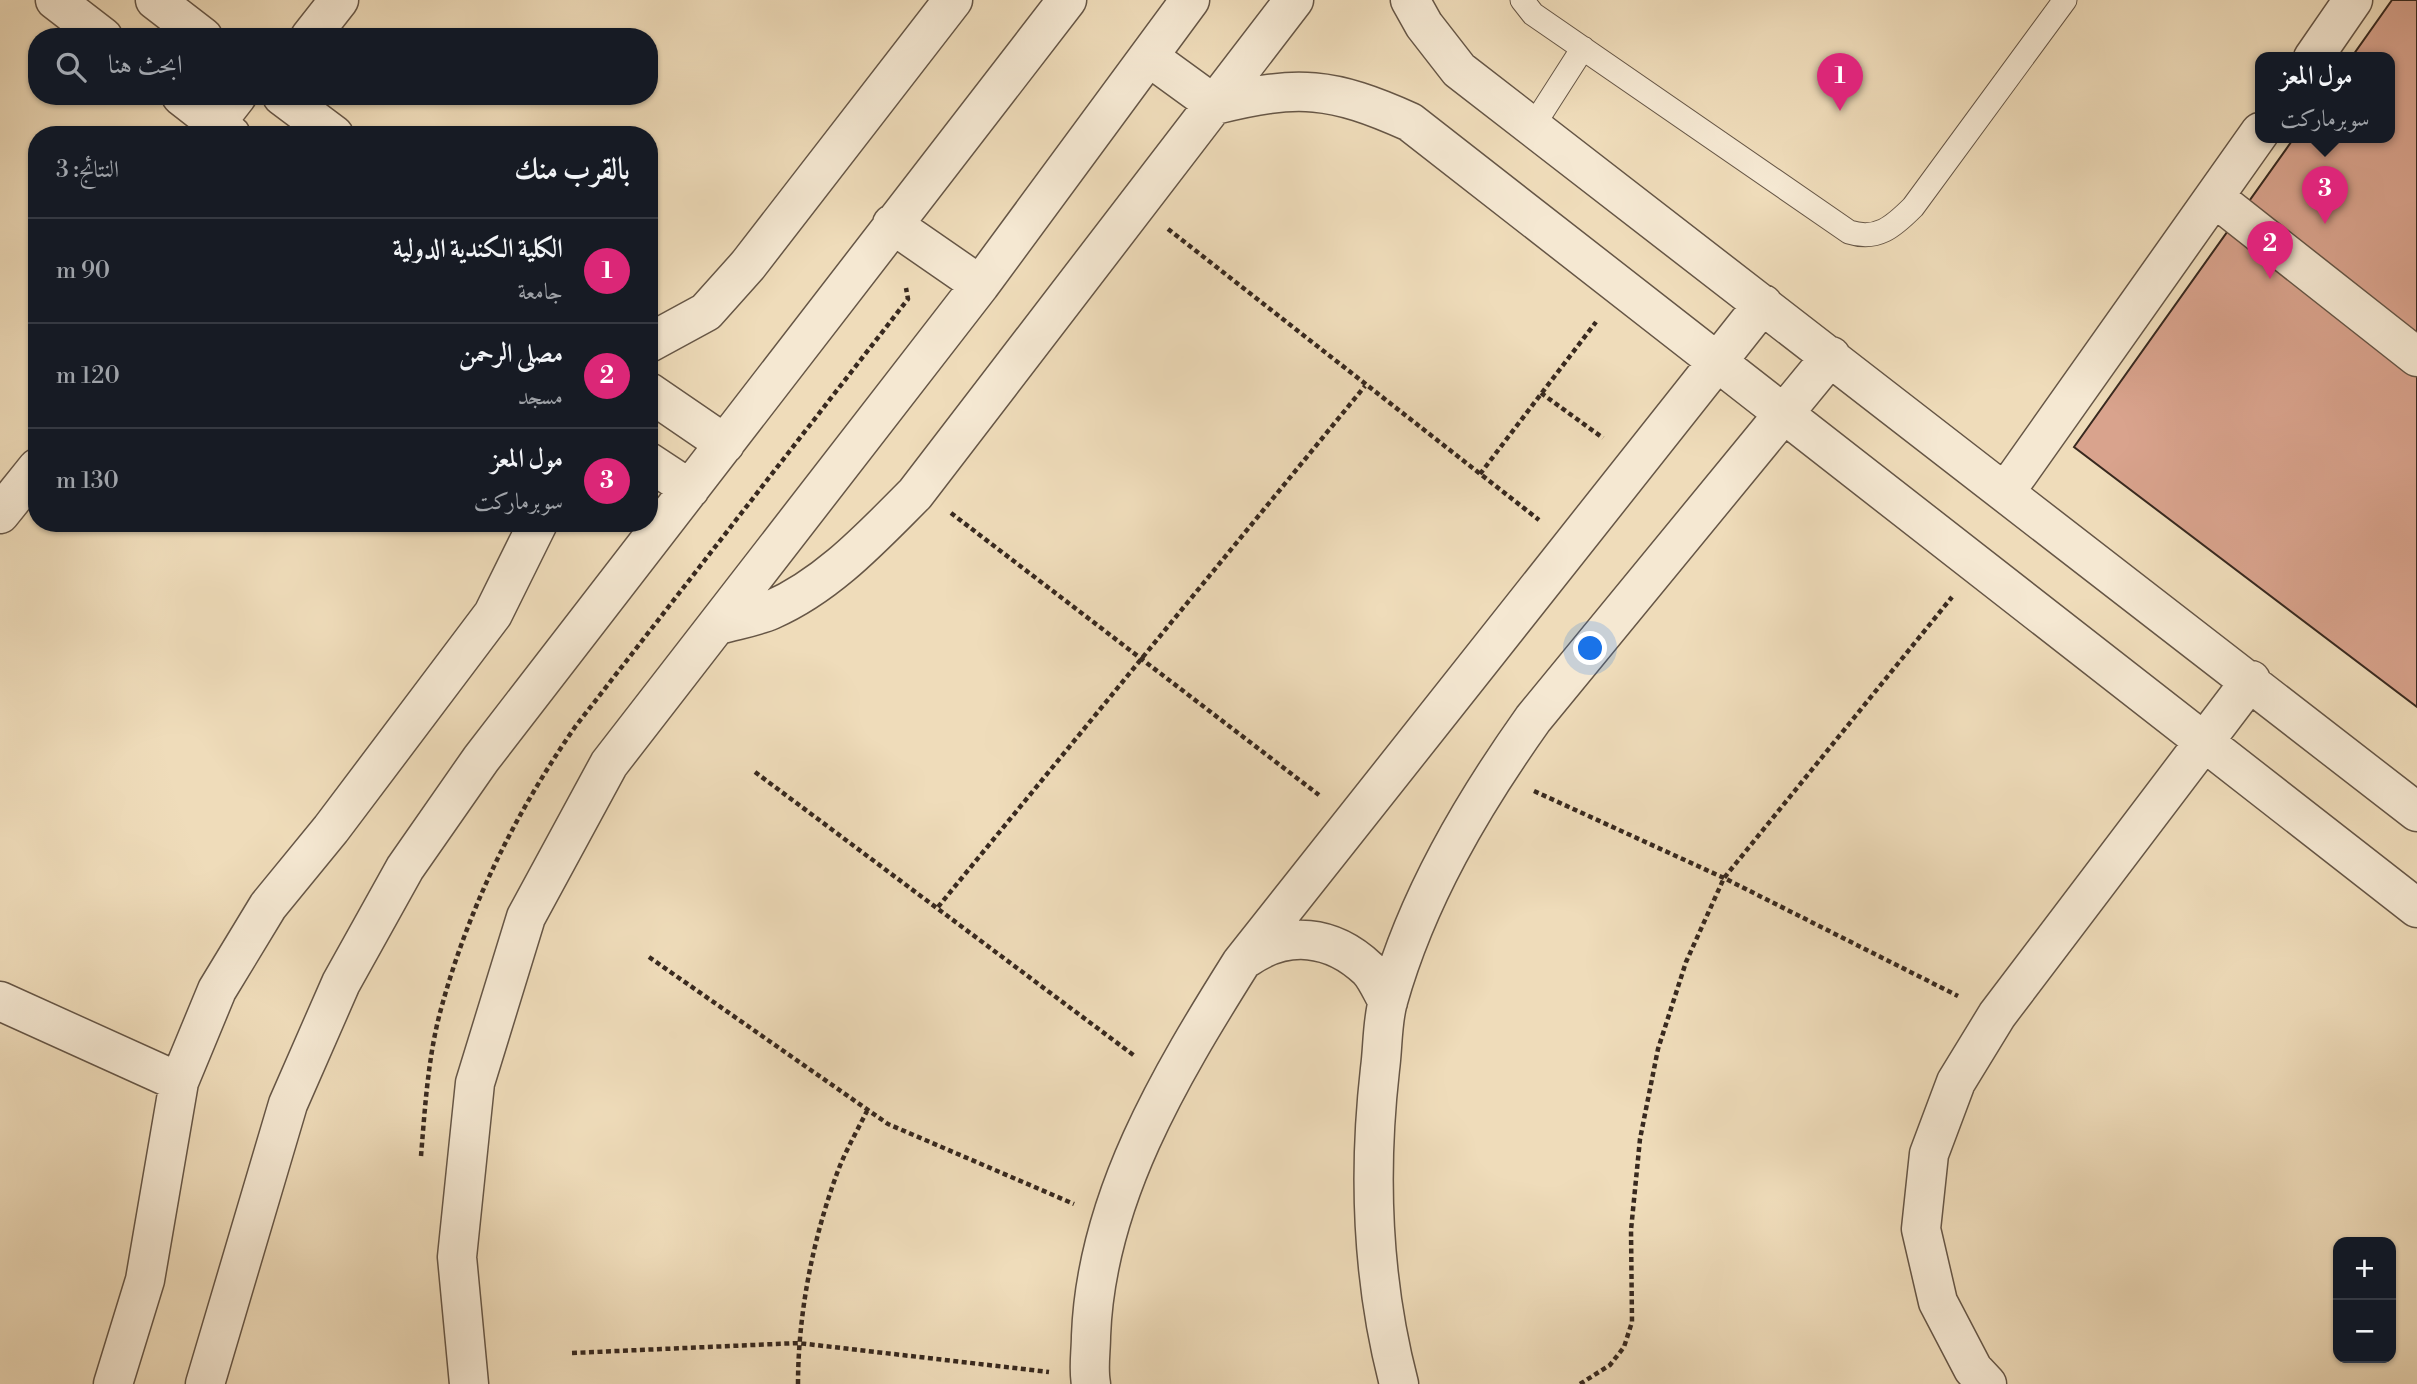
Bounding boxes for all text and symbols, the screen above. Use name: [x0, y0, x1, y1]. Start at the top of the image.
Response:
search box: [28, 28, 658, 105]
icon: search: [52, 48, 90, 86]
text: ابحث هنا: [108, 49, 183, 81]
popup: [2255, 52, 2395, 143]
pin: 1: [1817, 53, 1863, 111]
text: مول المعز: [2280, 60, 2353, 92]
text: سوبرماركت: [2280, 105, 2370, 133]
text: بالقرب منك: [514, 151, 630, 189]
text: النتائج: 3: [56, 156, 119, 184]
pin: 3: [2302, 166, 2348, 224]
pin: 2: [2247, 221, 2293, 279]
text: الكلية الكندية الدولية: [393, 233, 563, 265]
text: 90 m: [56, 257, 110, 285]
text: 1: [601, 257, 613, 285]
text: جامعة: [518, 278, 563, 306]
text: مصلى الرحمن: [459, 338, 563, 370]
text: 120 m: [56, 362, 120, 390]
text: 2: [600, 362, 614, 390]
text: مسجد: [518, 383, 563, 411]
text: مول المعز: [491, 443, 563, 475]
text: 130 m: [56, 467, 119, 495]
text: 3: [600, 467, 614, 495]
text: سوبرماركت: [474, 488, 563, 516]
your location: [1573, 631, 1607, 665]
map controls: [2333, 1237, 2396, 1363]
button: +: [2333, 1237, 2396, 1300]
button: −: [2333, 1300, 2396, 1363]

